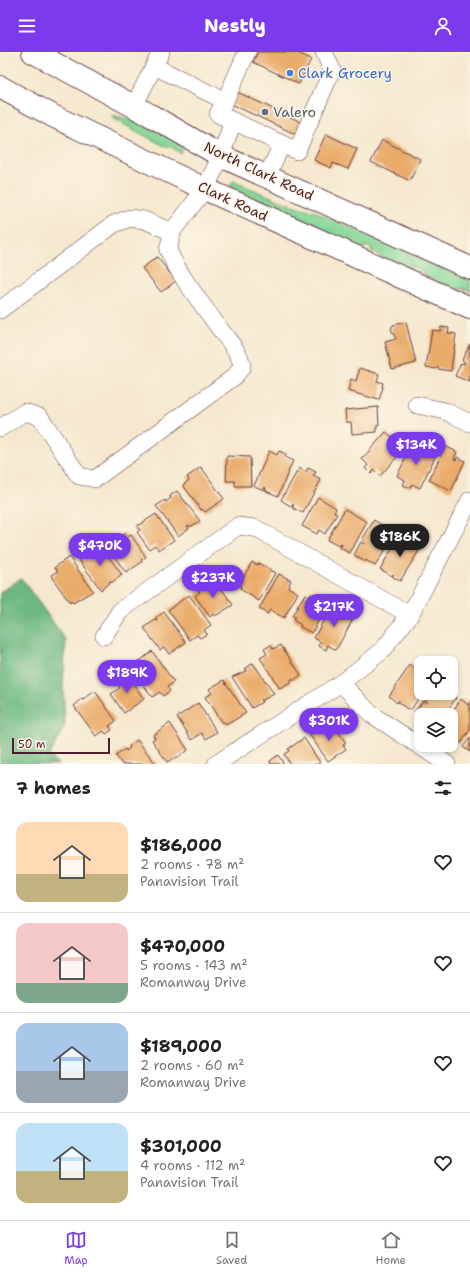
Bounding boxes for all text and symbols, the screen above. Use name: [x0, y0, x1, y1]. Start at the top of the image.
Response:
text: Nestly: [204, 14, 266, 38]
icon: menu: [16, 15, 38, 37]
icon: person: [432, 15, 454, 37]
place label: Clark Grocery: [298, 64, 392, 82]
marker: Clark Grocery: [285, 68, 295, 78]
place label: Valero: [273, 103, 316, 121]
marker: Valero: [260, 107, 270, 117]
street label: North Clark Road: [201, 138, 317, 204]
street label: Clark Road: [195, 177, 271, 225]
pin: $134K: [388, 432, 444, 466]
text: $134K: [395, 436, 437, 453]
pin: $186K: [372, 524, 428, 558]
text: $186K: [379, 528, 421, 545]
pin: $470K: [72, 533, 128, 567]
text: $470K: [78, 537, 122, 554]
pin: $237K: [185, 565, 241, 599]
text: $237K: [191, 569, 235, 586]
pin: $217K: [306, 594, 362, 628]
text: $217K: [314, 598, 354, 615]
map controls: [414, 656, 458, 752]
button: locate: [414, 656, 458, 700]
pin: $189K: [99, 660, 155, 694]
text: $189K: [106, 664, 148, 681]
pin: $301K: [301, 708, 357, 742]
button: layers: [414, 708, 458, 752]
text: $301K: [308, 712, 350, 729]
scale bar: [12, 736, 110, 755]
text: 50 m: [18, 737, 46, 752]
text: 7 homes: [16, 777, 91, 799]
icon: filters: [432, 777, 454, 799]
text: $186,000: [140, 834, 222, 856]
icon: home: [48, 838, 96, 886]
icon: heart: [432, 851, 454, 873]
text: 2 rooms · 78 m²: [140, 856, 244, 873]
text: Panavision Trail: [140, 873, 238, 890]
text: $470,000: [140, 935, 225, 957]
icon: home: [48, 939, 96, 987]
icon: heart: [432, 952, 454, 974]
text: 5 rooms · 143 m²: [140, 957, 248, 974]
text: Romanway Drive: [140, 974, 246, 991]
text: $189,000: [140, 1035, 222, 1057]
icon: home: [48, 1039, 96, 1087]
icon: heart: [432, 1052, 454, 1074]
text: 2 rooms · 60 m²: [140, 1057, 244, 1074]
text: Romanway Drive: [140, 1074, 246, 1091]
text: $301,000: [140, 1135, 222, 1157]
icon: home: [48, 1139, 96, 1187]
icon: heart: [432, 1152, 454, 1174]
text: 4 rooms · 112 m²: [140, 1157, 245, 1174]
text: Panavision Trail: [140, 1174, 238, 1191]
tab: Map: [64, 1229, 88, 1268]
tab: Saved: [216, 1229, 247, 1268]
tab: Home: [376, 1229, 406, 1268]

